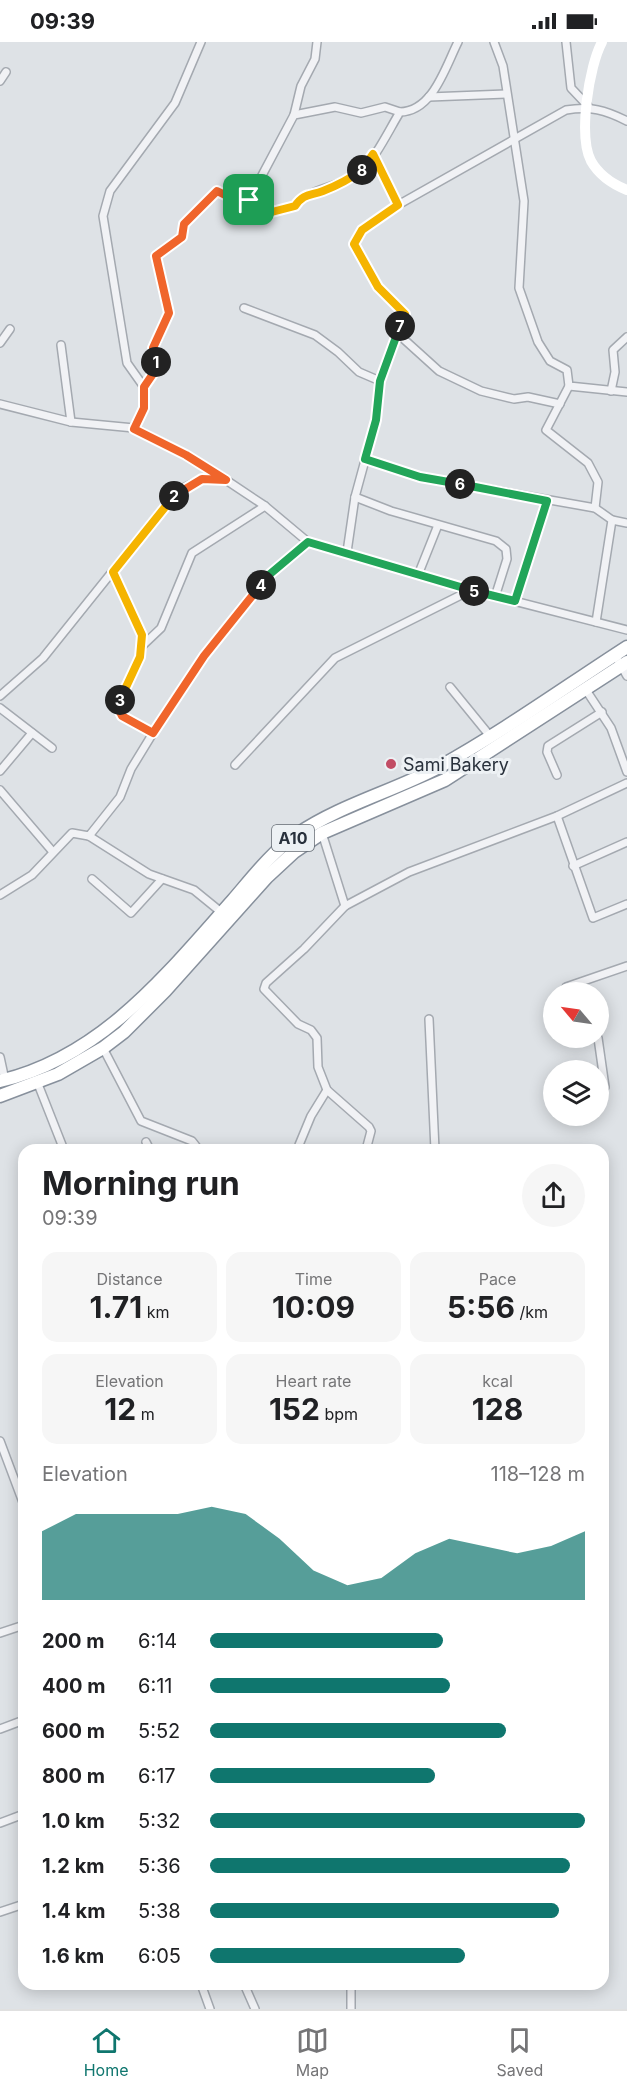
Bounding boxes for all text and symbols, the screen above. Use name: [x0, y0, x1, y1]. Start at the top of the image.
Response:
text: 09:39: [30, 8, 95, 34]
pin: 8: [347, 155, 377, 185]
text: 8: [357, 160, 367, 180]
pin: [223, 174, 274, 225]
icon: arrive: [232, 183, 265, 216]
pin: 7: [385, 311, 415, 341]
text: 7: [395, 316, 405, 336]
pin: 1: [141, 347, 171, 377]
text: 1: [153, 352, 159, 372]
pin: 6: [445, 469, 475, 499]
text: 6: [455, 474, 465, 494]
pin: 2: [159, 481, 189, 511]
text: 2: [169, 486, 179, 506]
pin: 4: [246, 570, 276, 600]
text: 4: [256, 575, 266, 595]
pin: 5: [459, 576, 489, 606]
text: 5: [469, 581, 479, 601]
pin: 3: [105, 685, 135, 715]
text: 3: [115, 690, 125, 710]
place label: Sami Bakery: [403, 754, 509, 775]
marker: Sami Bakery: [384, 757, 398, 771]
road number: A10: [272, 825, 314, 851]
north arrow: [543, 982, 609, 1048]
map controls: [543, 982, 609, 1126]
button: layers: [543, 1060, 609, 1126]
text: Morning run: [42, 1163, 240, 1203]
button: share: [522, 1164, 585, 1227]
text: 09:39: [42, 1206, 98, 1230]
text: Distance: [96, 1269, 163, 1289]
text: Time: [295, 1269, 332, 1289]
text: Pace: [479, 1269, 516, 1289]
text: 1.71: [90, 1289, 142, 1325]
text: 10:09: [272, 1289, 355, 1325]
text: 5:56: [447, 1289, 515, 1325]
text: km: [142, 1302, 169, 1322]
text: /km: [515, 1302, 548, 1322]
text: Elevation: [95, 1371, 164, 1391]
text: Heart rate: [276, 1371, 351, 1391]
text: kcal: [482, 1371, 513, 1391]
text: 12: [104, 1391, 136, 1427]
text: 152: [269, 1391, 320, 1427]
text: 128: [472, 1391, 523, 1427]
text: m: [136, 1404, 155, 1424]
text: bpm: [320, 1404, 358, 1424]
text: Elevation: [42, 1462, 128, 1486]
text: 118–128 m: [491, 1462, 585, 1486]
text: 200 m: [42, 1629, 105, 1653]
text: 6:14: [138, 1629, 177, 1653]
text: 400 m: [42, 1674, 106, 1698]
text: 6:11: [138, 1674, 172, 1698]
text: 600 m: [42, 1719, 105, 1743]
text: 5:52: [138, 1719, 180, 1743]
text: 800 m: [42, 1764, 105, 1788]
text: 6:17: [138, 1764, 176, 1788]
text: 1.0 km: [42, 1809, 105, 1833]
text: 5:32: [138, 1809, 180, 1833]
text: 1.2 km: [42, 1854, 105, 1878]
text: 5:36: [138, 1854, 181, 1878]
text: 1.4 km: [42, 1899, 105, 1923]
text: 5:38: [138, 1899, 181, 1923]
text: 1.6 km: [42, 1944, 104, 1968]
text: 6:05: [138, 1944, 181, 1968]
tab: Home: [84, 2024, 129, 2080]
tab: Map: [296, 2024, 329, 2080]
tab: Saved: [496, 2024, 543, 2080]

